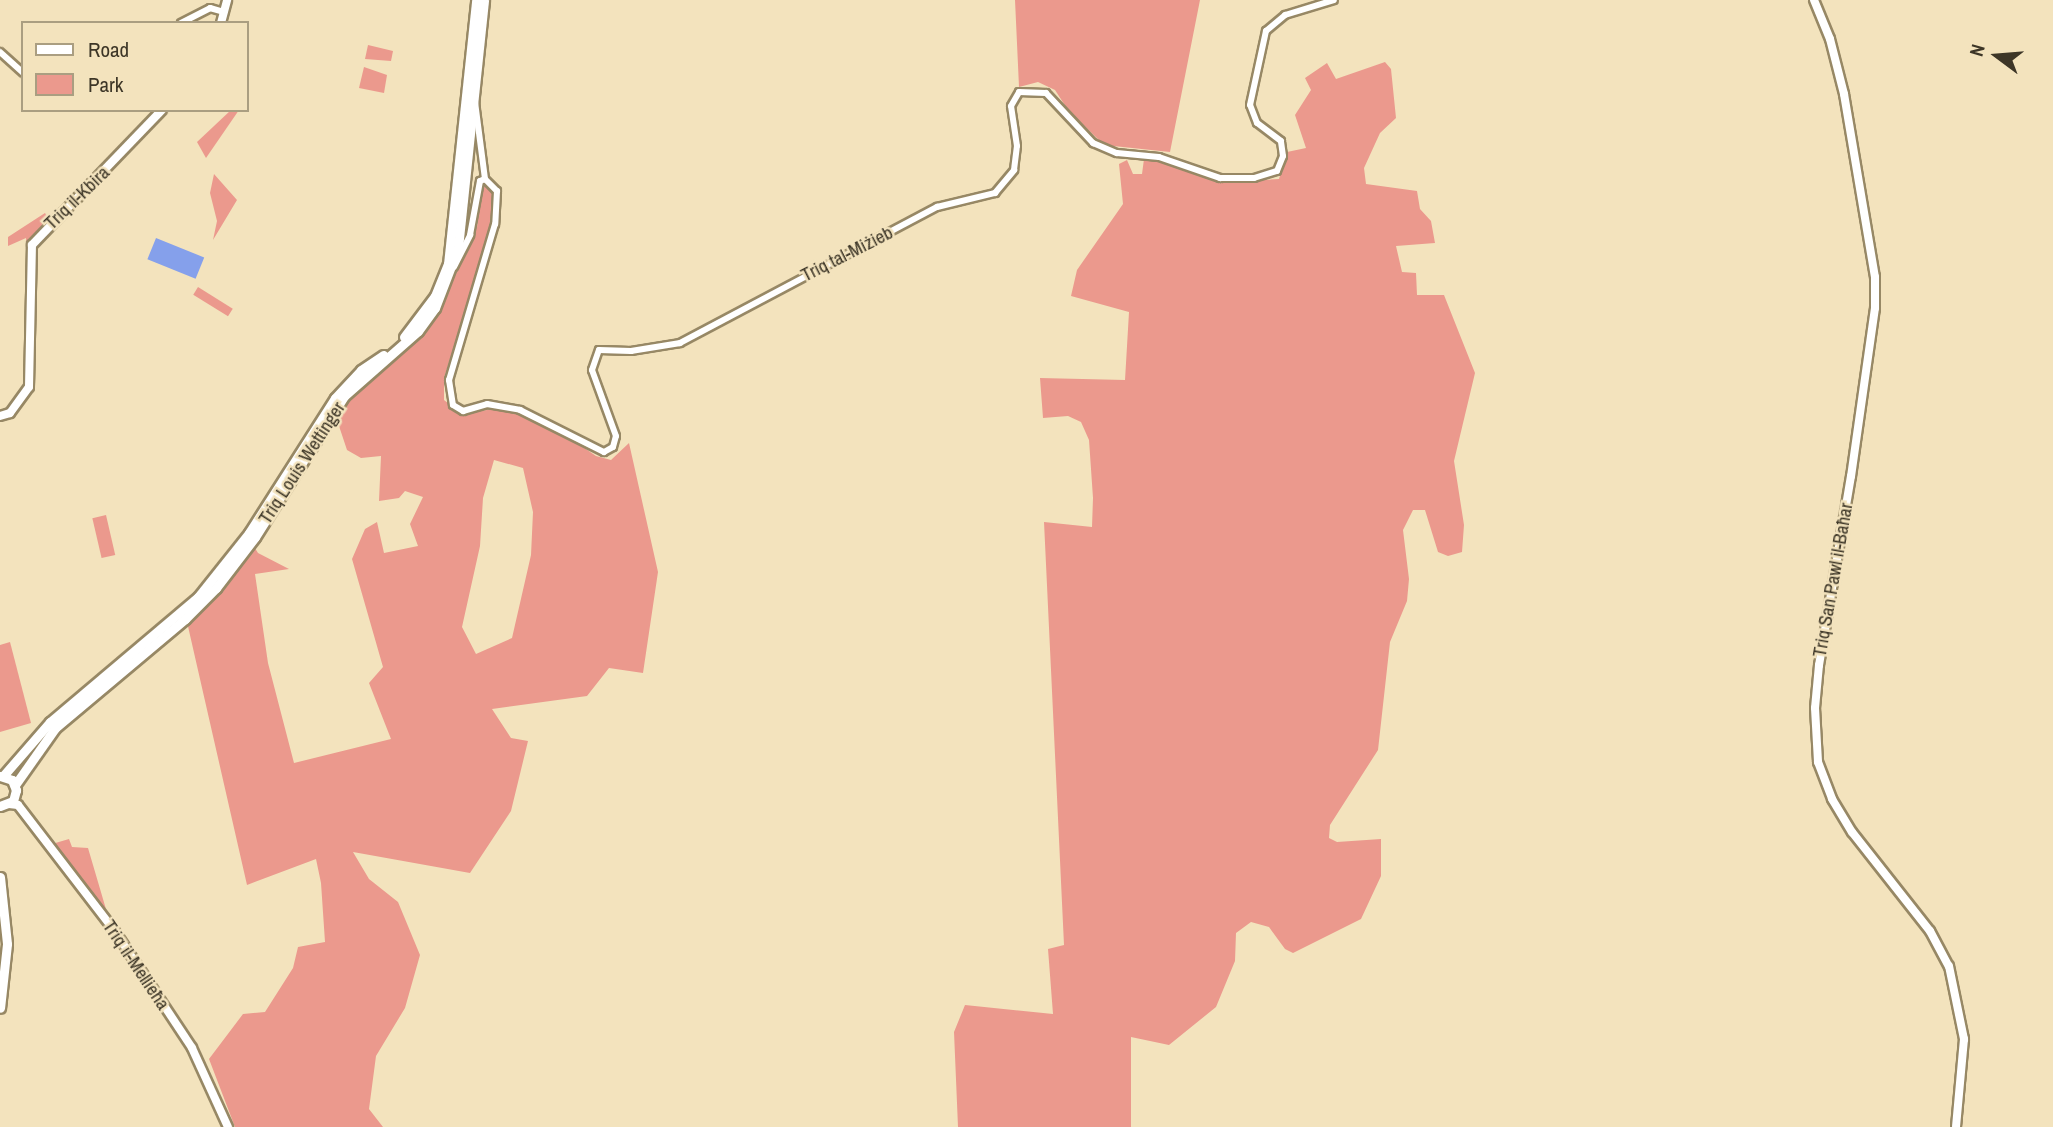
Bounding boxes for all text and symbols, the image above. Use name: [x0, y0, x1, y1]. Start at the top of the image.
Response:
legend: [21, 21, 248, 112]
north arrow: [1962, 21, 2032, 91]
text: Road: [88, 35, 129, 64]
text: N: [1963, 41, 1991, 59]
text: Park: [88, 70, 123, 99]
street label: Triq il-Kbira: [40, 161, 114, 235]
street label: Triq tal-Miżieb: [797, 221, 897, 287]
street label: Triq Louis Wettinger: [254, 398, 350, 528]
street label: Triq San Pawl il-Baħar: [1808, 501, 1858, 659]
street label: Triq il-Mellieħa: [98, 916, 174, 1014]

